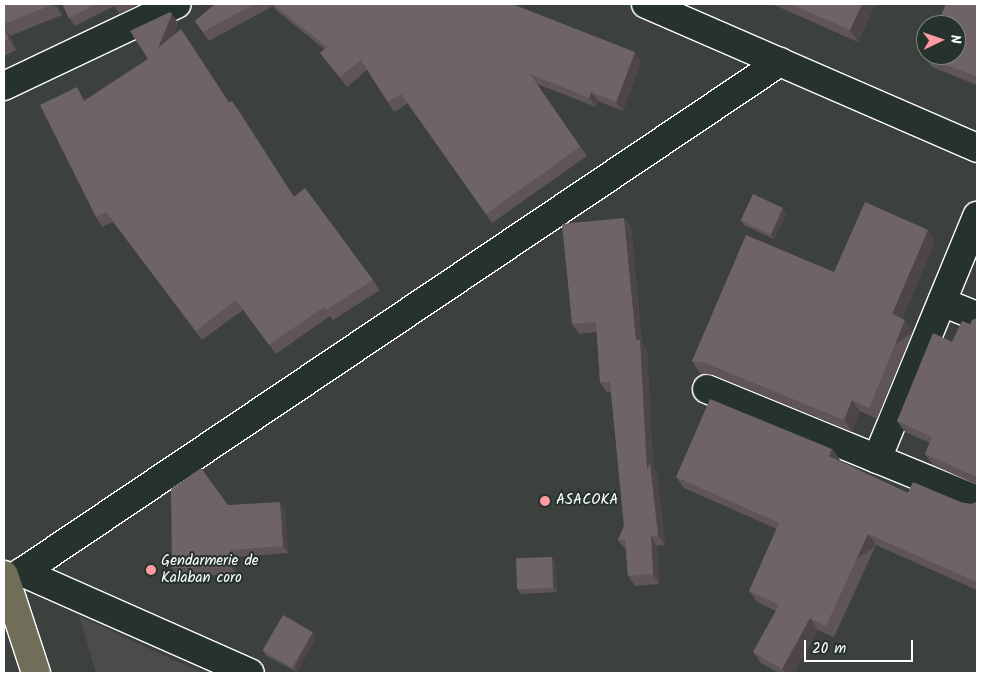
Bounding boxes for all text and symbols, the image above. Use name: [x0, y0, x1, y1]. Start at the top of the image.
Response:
north arrow: [916, 15, 966, 65]
text: N: [944, 34, 966, 44]
place label: ASACOKA: [556, 492, 618, 510]
marker: ASACOKA: [538, 494, 552, 508]
place label: Gendarmerie de Kalaban coro: [161, 552, 259, 587]
marker: Gendarmerie de Kalaban coro: [145, 564, 157, 576]
scale bar: [806, 630, 915, 662]
text: 20 m: [812, 637, 846, 661]

